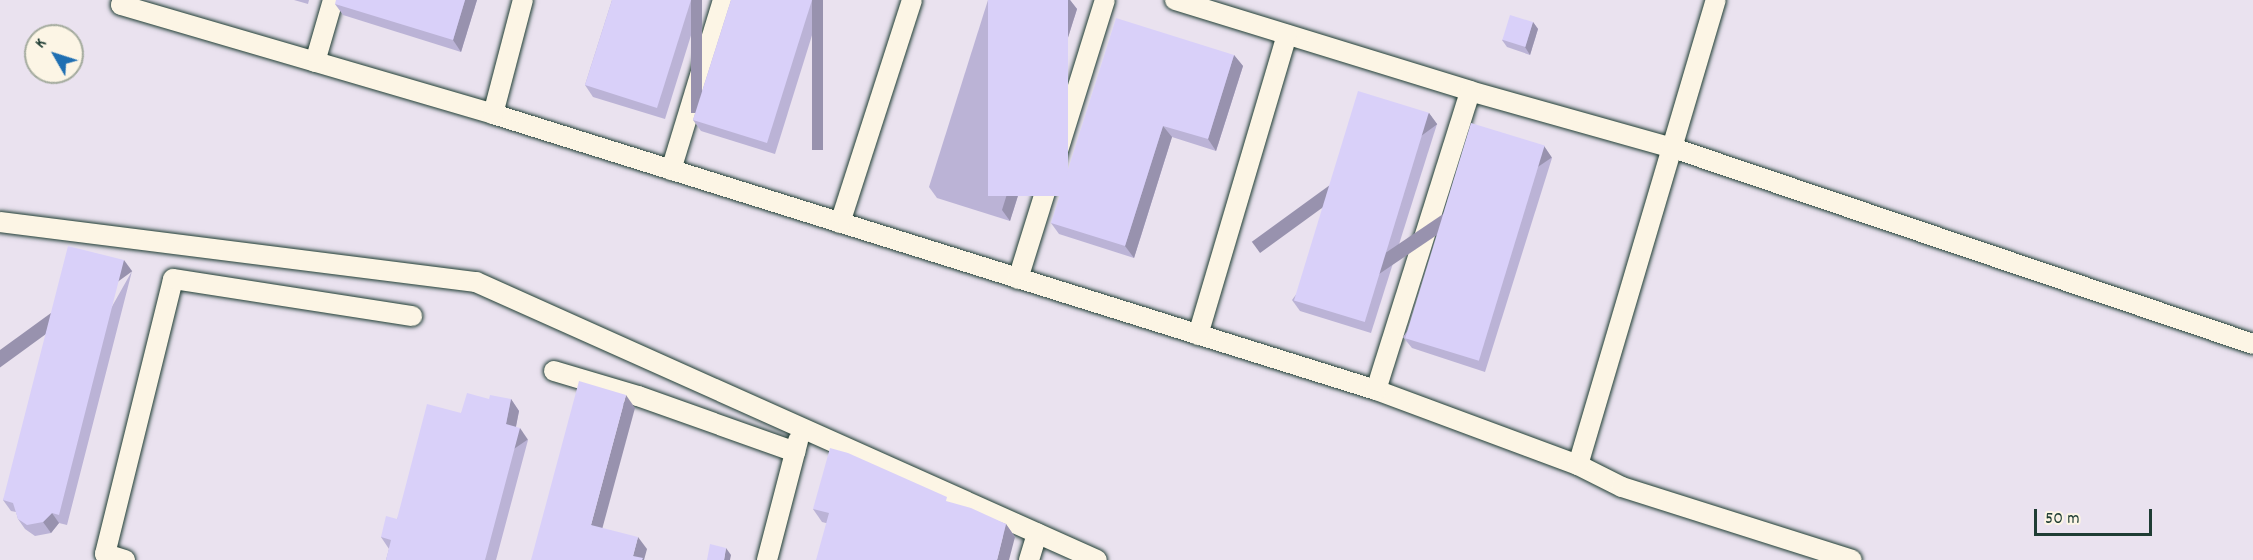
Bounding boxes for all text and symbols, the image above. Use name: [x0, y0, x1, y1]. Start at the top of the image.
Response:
north arrow: [24, 24, 84, 84]
text: K: [30, 34, 52, 54]
scale bar: [2037, 497, 2156, 535]
text: 50 m: [2045, 507, 2080, 532]

